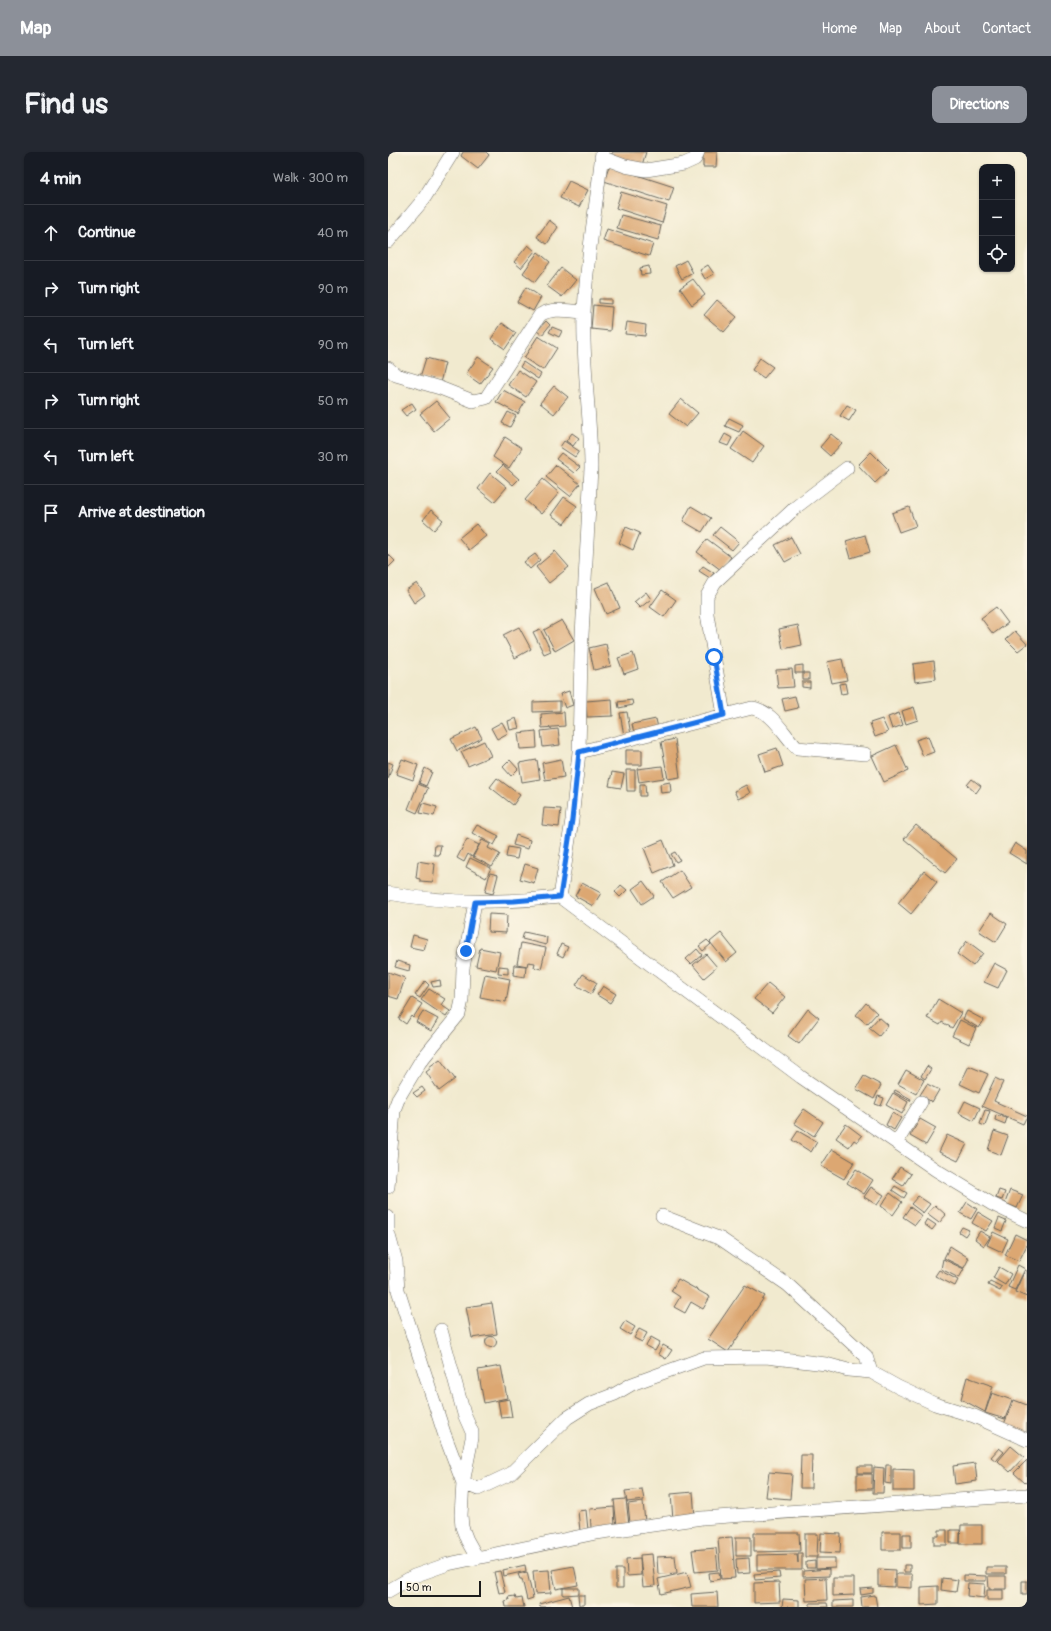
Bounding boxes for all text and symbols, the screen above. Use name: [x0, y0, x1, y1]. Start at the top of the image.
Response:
text: Map: [20, 16, 51, 40]
text: Home: [822, 20, 857, 37]
text: Map: [879, 20, 902, 37]
text: About: [924, 20, 960, 37]
text: Contact: [982, 20, 1031, 37]
button: Directions: [932, 86, 1027, 123]
text: Find us: [24, 87, 108, 122]
map controls: [979, 164, 1015, 272]
button: +: [979, 164, 1015, 200]
text: 4 min: [40, 168, 81, 189]
text: Walk · 300 m: [273, 170, 348, 186]
button: −: [979, 200, 1015, 236]
icon: ahead: [40, 222, 62, 244]
text: Continue: [78, 223, 136, 242]
text: 40 m: [317, 225, 348, 241]
button: locate: [979, 236, 1015, 272]
icon: right: [40, 278, 62, 300]
text: Turn right: [78, 279, 139, 298]
text: 90 m: [318, 281, 348, 297]
icon: left: [40, 334, 62, 356]
text: Turn left: [78, 335, 134, 354]
text: 90 m: [318, 337, 348, 353]
icon: right: [40, 390, 62, 412]
text: Turn right: [78, 391, 139, 410]
text: 50 m: [318, 393, 348, 409]
icon: left: [40, 446, 62, 468]
text: Turn left: [78, 447, 134, 466]
text: 30 m: [318, 449, 348, 465]
icon: arrive: [40, 502, 62, 524]
text: Arrive at destination: [78, 503, 205, 522]
route start: [705, 648, 723, 666]
route end: [457, 942, 475, 960]
scale bar: [400, 1579, 481, 1598]
text: 50 m: [406, 1581, 432, 1594]

